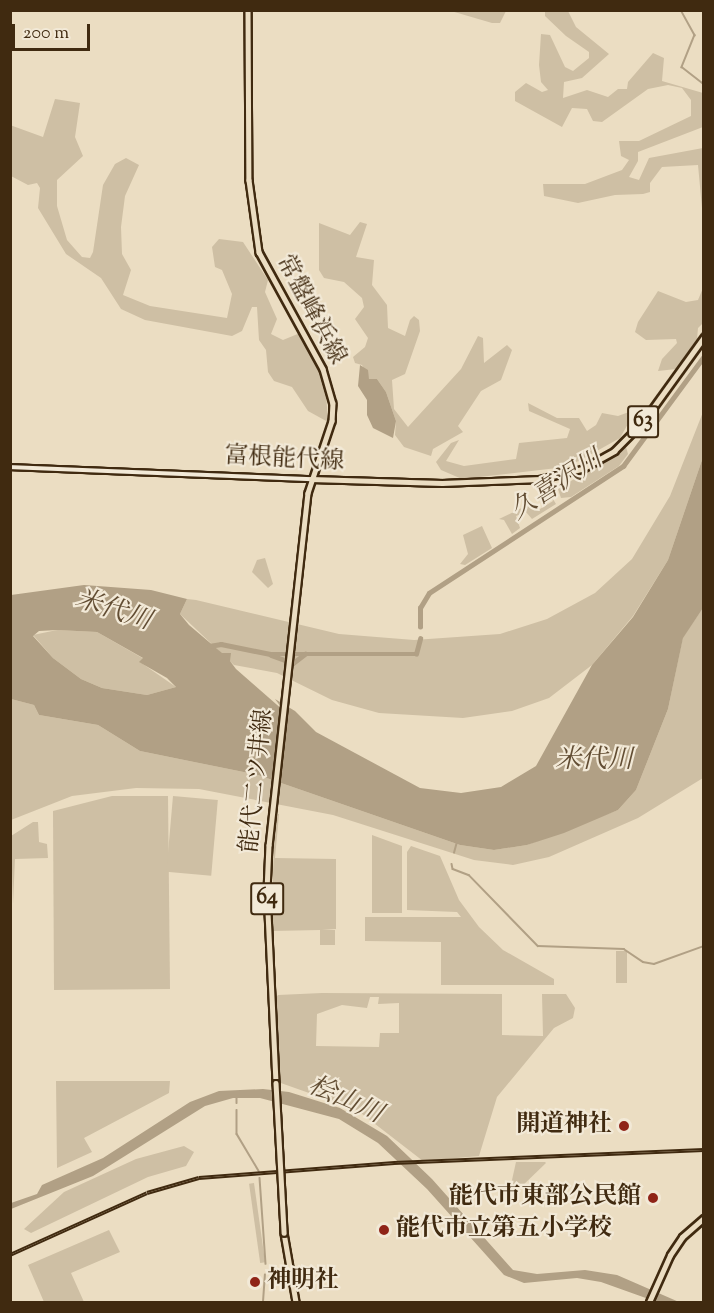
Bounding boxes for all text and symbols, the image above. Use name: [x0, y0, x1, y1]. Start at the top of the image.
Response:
scale bar: [15, 12, 93, 50]
text: 200 m: [23, 21, 69, 47]
street label: 常盤峰浜線: [269, 250, 351, 370]
road number: 63: [626, 403, 660, 441]
street label: 富根能代線: [223, 442, 345, 478]
water label: 久喜沢川: [505, 445, 609, 527]
water label: 米代川: [71, 584, 155, 638]
street label: 能代二ツ井線: [236, 708, 280, 854]
water label: 米代川: [555, 745, 633, 777]
road number: 64: [249, 880, 285, 918]
water label: 桧山川: [303, 1071, 387, 1131]
place label: 開道神社: [516, 1112, 612, 1140]
marker: 開道神社: [617, 1119, 631, 1133]
place label: 能代市東部公民館: [449, 1184, 641, 1212]
marker: 能代市東部公民館: [646, 1191, 660, 1205]
place label: 能代市立第五小学校: [396, 1216, 612, 1244]
marker: 能代市立第五小学校: [377, 1223, 391, 1237]
place label: 神明社: [267, 1268, 339, 1296]
marker: 神明社: [248, 1275, 262, 1289]

